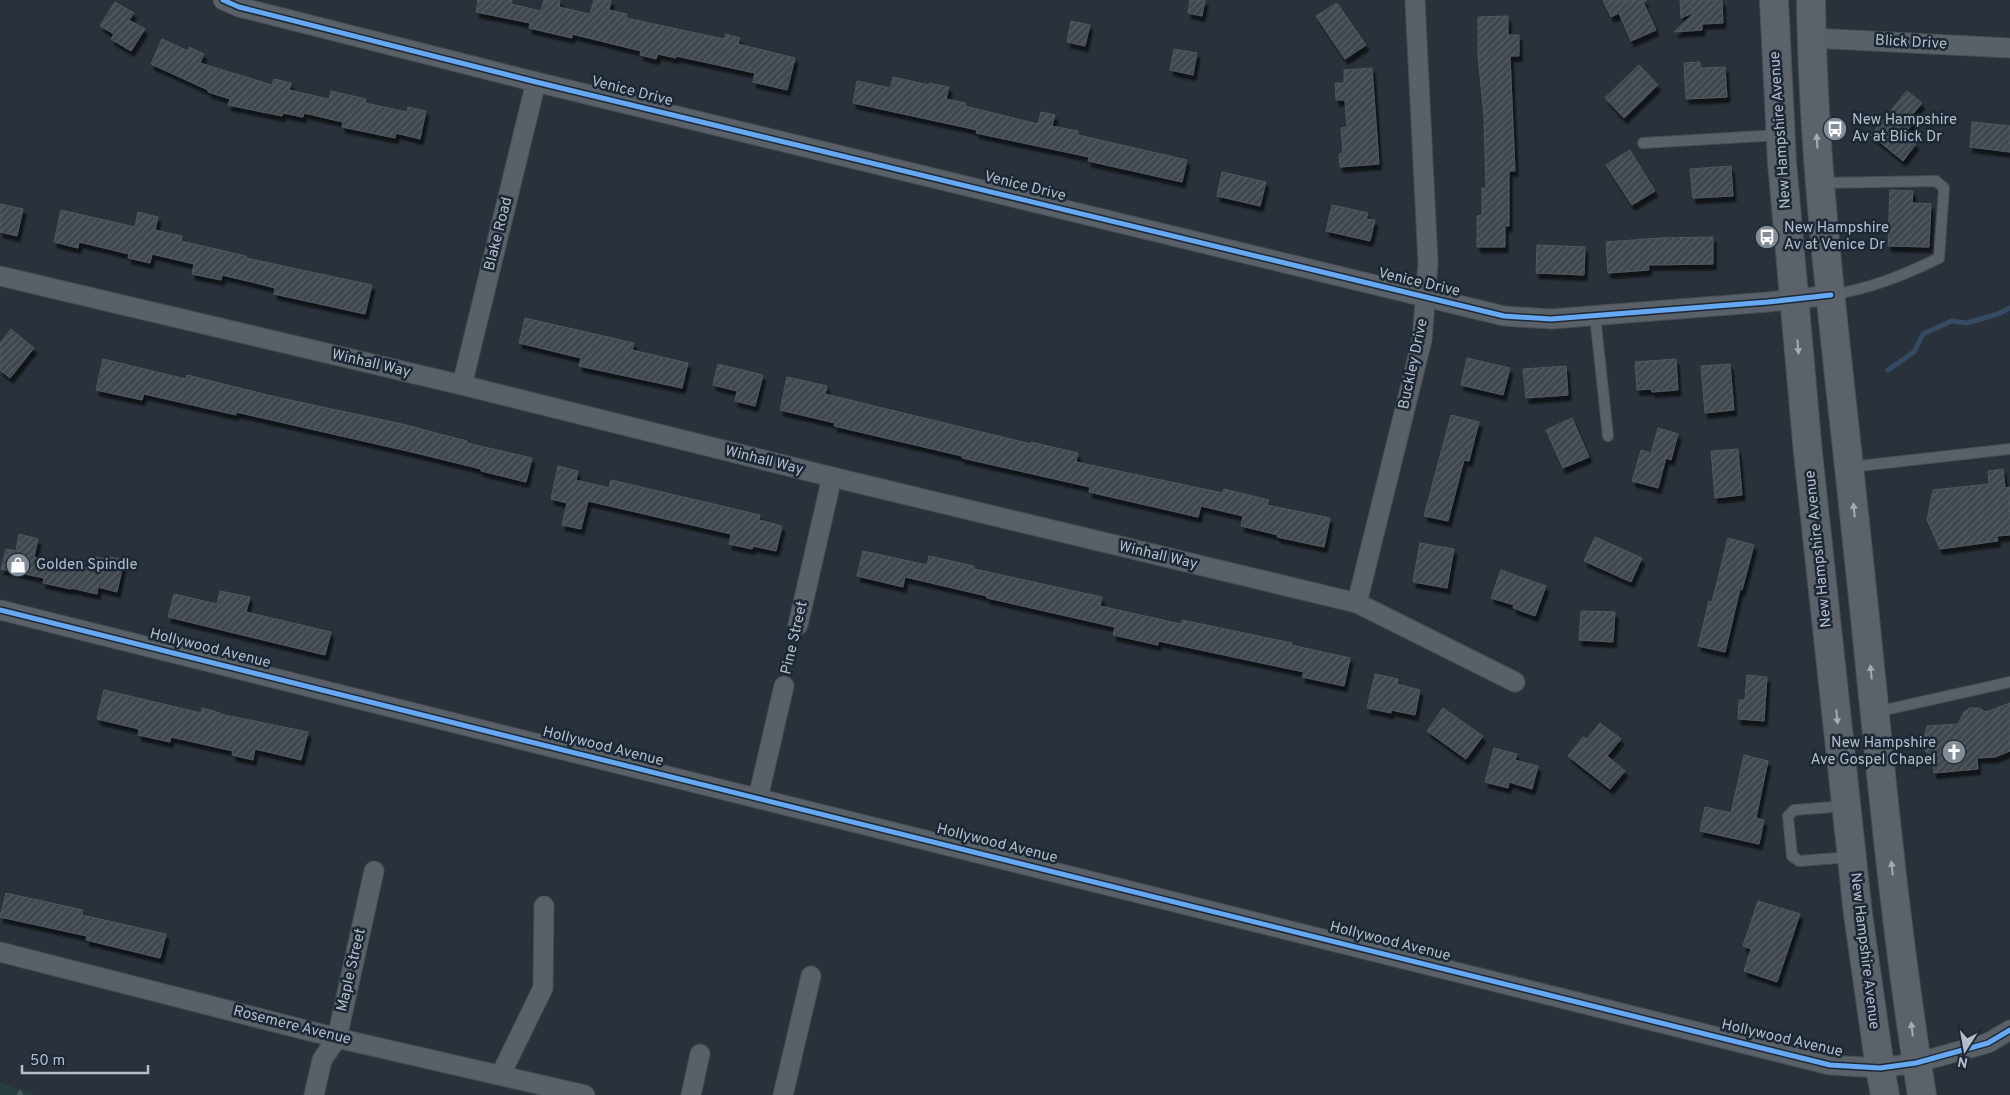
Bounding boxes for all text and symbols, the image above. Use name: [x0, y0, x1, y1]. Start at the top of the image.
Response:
street label: Blick Drive: [1874, 32, 1948, 54]
street label: New Hampshire Avenue: [1766, 50, 1796, 210]
street label: Venice Drive: [589, 73, 675, 111]
place label: New Hampshire Av at Blick Dr: [1852, 111, 1957, 147]
bus stop icon: New Hampshire Av at Blick Dr: [1822, 116, 1848, 142]
one-way arrow: [1813, 133, 1821, 149]
street label: Venice Drive: [982, 168, 1068, 206]
street label: Blake Road: [481, 195, 517, 273]
place label: New Hampshire Av at Venice Dr: [1784, 219, 1889, 255]
bus stop icon: New Hampshire Av at Venice Dr: [1754, 224, 1780, 250]
street label: Venice Drive: [1376, 264, 1462, 302]
street label: Buckley Drive: [1395, 317, 1433, 411]
one-way arrow: [1794, 339, 1802, 355]
street label: Winhall Way: [330, 346, 412, 382]
street label: Winhall Way: [723, 442, 805, 480]
street label: New Hampshire Avenue: [1801, 469, 1837, 629]
one-way arrow: [1850, 502, 1858, 518]
street label: Winhall Way: [1117, 538, 1199, 574]
shop icon: Golden Spindle: [5, 552, 31, 578]
place label: Golden Spindle: [36, 556, 138, 575]
street label: Pine Street: [777, 599, 813, 677]
street label: Hollywood Avenue: [148, 625, 272, 673]
one-way arrow: [1867, 664, 1875, 680]
one-way arrow: [1833, 710, 1841, 726]
street label: Hollywood Avenue: [541, 723, 665, 771]
place label: New Hampshire Ave Gospel Chapel: [1811, 734, 1936, 770]
church icon: New Hampshire Ave Gospel Chapel: [1941, 739, 1967, 765]
street label: Hollywood Avenue: [935, 820, 1059, 868]
one-way arrow: [1888, 860, 1896, 876]
street label: New Hampshire Avenue: [1845, 871, 1883, 1031]
street label: Hollywood Avenue: [1328, 918, 1452, 966]
street label: Maple Street: [333, 926, 371, 1014]
street label: Rosemere Avenue: [231, 1002, 353, 1050]
street label: Hollywood Avenue: [1719, 1016, 1845, 1062]
one-way arrow: [1908, 1021, 1916, 1037]
north arrow: [1940, 1025, 1990, 1075]
scale bar: [22, 1042, 149, 1074]
text: 50 m: [30, 1052, 65, 1071]
text: N: [1956, 1052, 1969, 1071]

